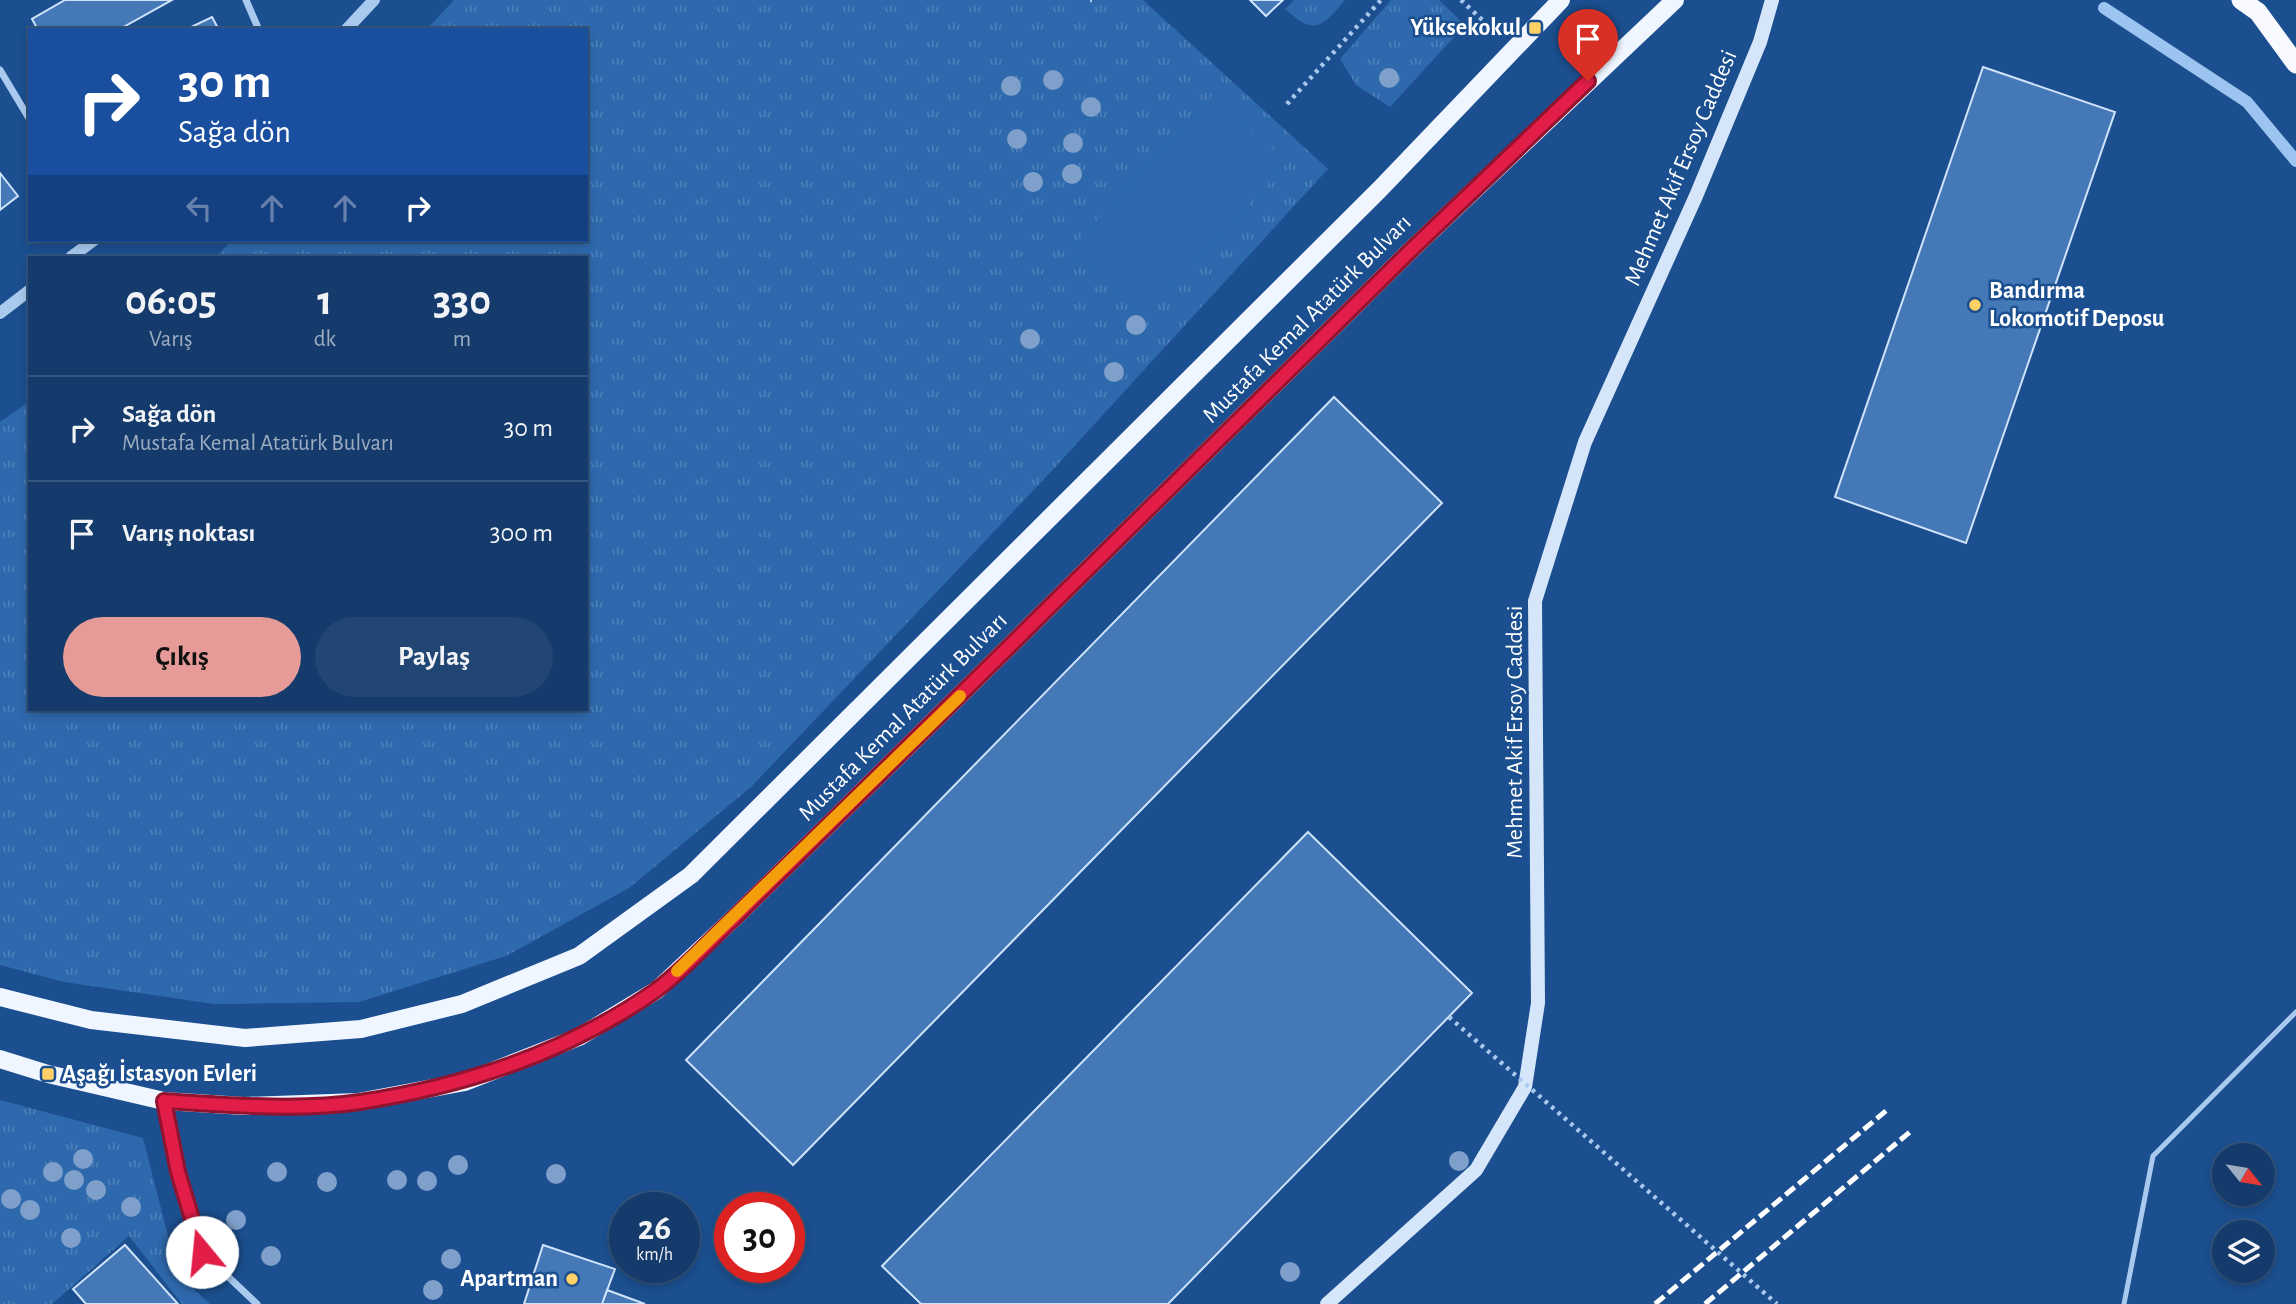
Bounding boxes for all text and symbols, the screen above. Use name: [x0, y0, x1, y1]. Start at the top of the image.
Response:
pin: [1558, 9, 1618, 81]
place label: Yüksekokul: [1410, 16, 1521, 40]
marker: Yüksekokul: [1527, 20, 1543, 36]
icon: arrive: [1569, 20, 1607, 58]
street label: Mehmet Akif Ersoy Caddesi: [1620, 47, 1742, 289]
icon: right: [63, 56, 154, 147]
text: 30 m: [178, 58, 272, 107]
text: Sağa dön: [178, 116, 291, 148]
icon: left: [180, 189, 218, 227]
icon: ahead: [253, 189, 291, 227]
icon: ahead: [326, 189, 364, 227]
icon: right: [399, 189, 437, 227]
street label: Mustafa Kemal Atatürk Bulvarı: [1198, 210, 1416, 428]
place label: Bandırma Lokomotif Deposu: [1989, 279, 2165, 331]
text: 06:05: [125, 280, 217, 322]
text: 1: [317, 280, 332, 322]
text: 330: [433, 280, 491, 322]
marker: Bandırma Lokomotif Deposu: [1967, 297, 1983, 313]
text: Varış: [149, 328, 193, 351]
text: dk: [314, 328, 336, 351]
text: m: [453, 328, 471, 351]
text: Sağa dön: [122, 401, 216, 427]
icon: right: [63, 410, 101, 448]
text: 30 m: [503, 415, 553, 441]
text: Mustafa Kemal Atatürk Bulvarı: [122, 432, 394, 455]
icon: arrive: [63, 515, 101, 553]
text: Varış noktası: [122, 520, 255, 546]
text: 300 m: [490, 520, 553, 546]
street label: Mehmet Akif Ersoy Caddesi: [1503, 605, 1527, 859]
street label: Mustafa Kemal Atatürk Bulvarı: [794, 608, 1012, 826]
button: Çıkış: [63, 617, 301, 697]
button: Paylaş: [315, 617, 553, 697]
place label: Aşağı İstasyon Evleri: [62, 1059, 257, 1086]
marker: Aşağı İstasyon Evleri: [40, 1066, 56, 1082]
north arrow: [2212, 1143, 2275, 1206]
map controls: [2212, 1143, 2275, 1283]
speed limit sign: 30: [714, 1192, 805, 1283]
text: 26: [638, 1211, 671, 1246]
position arrow: [165, 1215, 239, 1289]
button: layers: [2212, 1220, 2275, 1283]
text: km/h: [636, 1246, 673, 1264]
place label: Apartman: [460, 1267, 558, 1291]
marker: Apartman: [564, 1271, 580, 1287]

